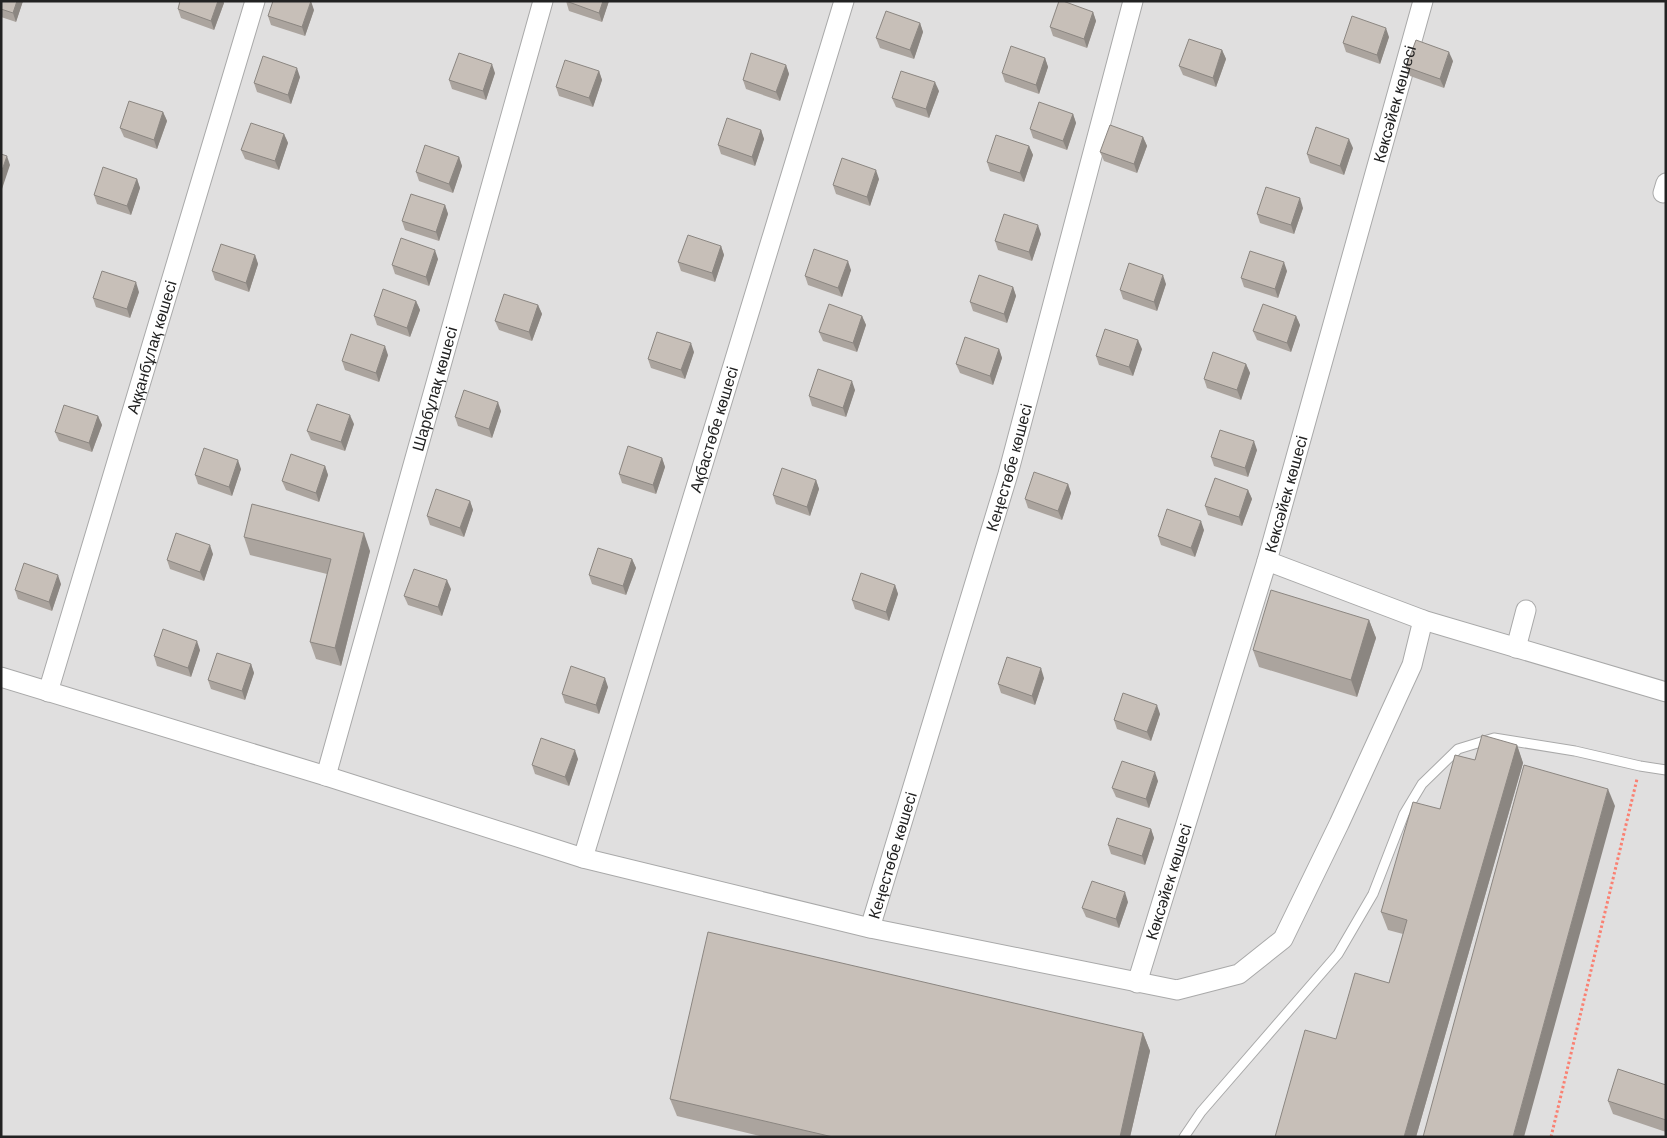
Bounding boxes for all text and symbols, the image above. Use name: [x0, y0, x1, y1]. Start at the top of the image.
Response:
street label: Көксәйек көшесі: [1368, 43, 1421, 165]
street label: Аққанбұлақ көшесі: [121, 278, 181, 416]
street label: Шарбұлақ көшесі: [407, 324, 462, 454]
street label: Ақбастөбе көшесі: [684, 364, 743, 495]
street label: Кеңестөбе көшесі: [981, 401, 1037, 534]
street label: Көксәйек көшесі: [1259, 433, 1312, 555]
street label: Кеңестөбе көшесі: [863, 789, 921, 921]
street label: Көксәйек көшесі: [1140, 821, 1196, 942]

